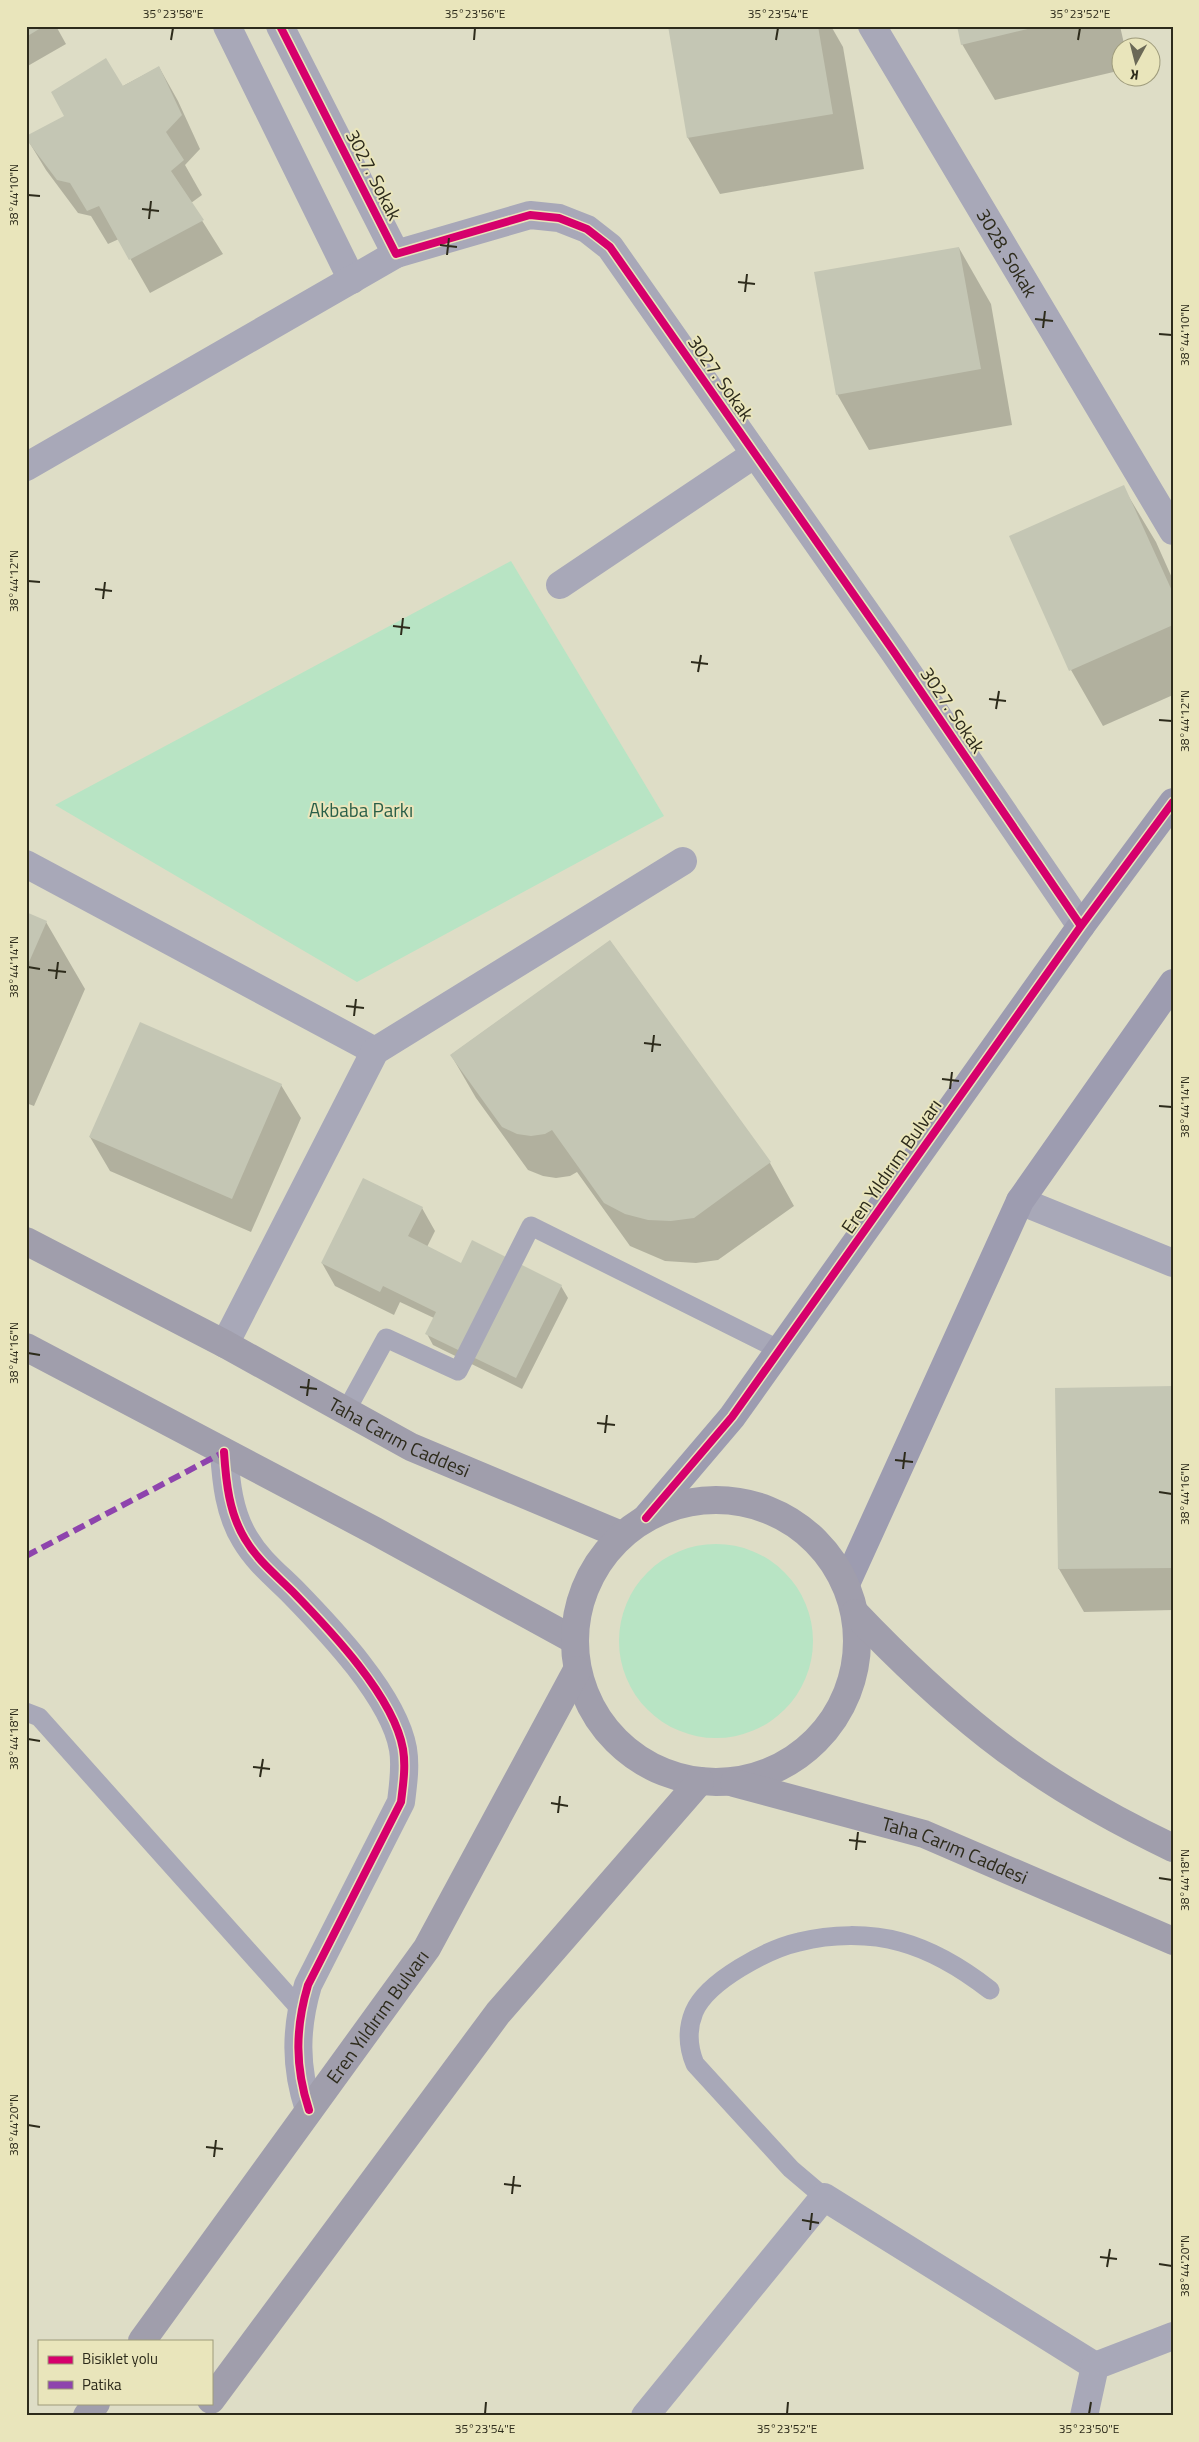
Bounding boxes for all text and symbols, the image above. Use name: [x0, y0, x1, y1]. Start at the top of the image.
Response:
text: 35°23'58"E: [143, 4, 204, 23]
text: 35°23'56"E: [445, 4, 506, 23]
text: 35°23'54"E: [748, 4, 809, 23]
text: 35°23'52"E: [1050, 4, 1111, 23]
north arrow: [1112, 38, 1162, 88]
text: K: [1128, 64, 1140, 86]
street label: 3027. Sokak: [339, 124, 410, 225]
text: 38°44'10"N: [4, 164, 23, 226]
street label: 3028. Sokak: [970, 203, 1045, 302]
text: 38°44'10"N: [1175, 304, 1194, 366]
street label: 3027. Sokak: [681, 329, 762, 427]
text: 38°44'12"N: [4, 550, 23, 612]
street label: 3027. Sokak: [914, 661, 993, 759]
text: 38°44'12"N: [1175, 690, 1194, 752]
park label: Akbaba Parkı: [309, 795, 413, 824]
text: 38°44'14"N: [4, 936, 23, 998]
text: 38°44'14"N: [1175, 1076, 1194, 1138]
street label: Eren Yıldırım Bulvarı: [833, 1092, 948, 1239]
text: 38°44'16"N: [4, 1322, 23, 1384]
street label: Taha Carım Caddesi: [324, 1389, 475, 1484]
text: 38°44'16"N: [1175, 1463, 1194, 1525]
text: 38°44'18"N: [4, 1708, 23, 1770]
street label: Taha Carım Caddesi: [879, 1808, 1033, 1891]
text: 38°44'18"N: [1175, 1849, 1194, 1911]
street label: Eren Yıldırım Bulvarı: [319, 1943, 435, 2089]
text: 38°44'20"N: [4, 2094, 23, 2156]
text: 38°44'20"N: [1175, 2235, 1194, 2297]
legend: [38, 2340, 212, 2404]
text: Bisiklet yolu: [82, 2347, 158, 2370]
text: Patika: [82, 2373, 122, 2396]
text: 35°23'54"E: [455, 2419, 516, 2438]
text: 35°23'52"E: [757, 2419, 818, 2438]
text: 35°23'50"E: [1059, 2419, 1120, 2438]

